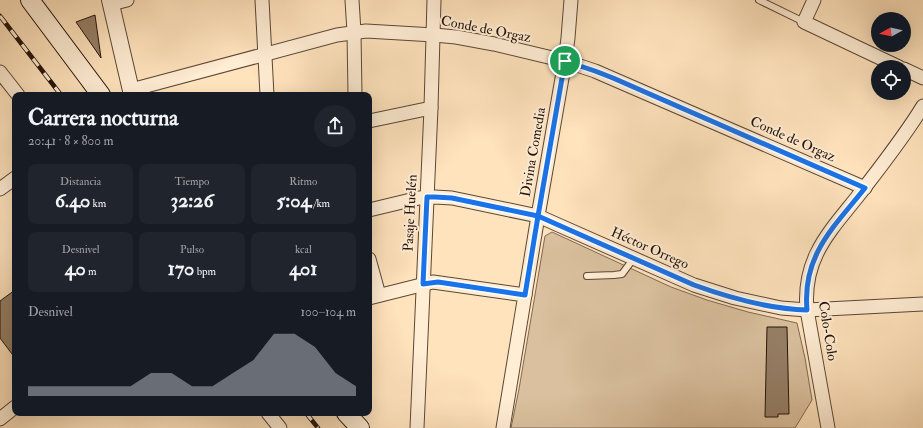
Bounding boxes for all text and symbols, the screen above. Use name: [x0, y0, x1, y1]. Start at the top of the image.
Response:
street label: Conde de Orgaz: [439, 12, 533, 46]
north arrow: [871, 12, 911, 52]
map controls: [871, 12, 911, 100]
pin: [548, 44, 582, 78]
icon: arrive: [554, 50, 576, 72]
button: locate: [871, 60, 911, 100]
text: Carrera nocturna: [28, 104, 178, 132]
button: share: [314, 105, 356, 147]
street label: Divina Comedia: [517, 106, 549, 198]
street label: Conde de Orgaz: [748, 113, 838, 165]
text: 20:41 · 8 × 800 m: [28, 133, 114, 149]
street label: Pasaje Huelén: [399, 174, 421, 252]
text: Distancia: [60, 175, 101, 188]
text: Tiempo: [175, 175, 209, 188]
text: Ritmo: [289, 175, 317, 188]
text: 6.40: [55, 188, 90, 213]
text: 32:26: [171, 188, 213, 213]
text: 5:04: [276, 188, 311, 213]
text: km: [90, 197, 106, 210]
text: /km: [311, 197, 330, 210]
street label: Héctor Orrego: [608, 223, 692, 273]
text: Desnivel: [62, 243, 100, 256]
text: Pulso: [180, 243, 204, 256]
text: kcal: [295, 243, 312, 256]
text: 40: [65, 256, 86, 281]
text: 170: [168, 256, 194, 281]
text: 401: [289, 256, 317, 281]
text: m: [86, 265, 97, 278]
text: bpm: [194, 265, 216, 278]
street label: Colo-Colo: [815, 300, 841, 362]
text: Desnivel: [28, 304, 73, 320]
text: 100–104 m: [301, 304, 356, 320]

